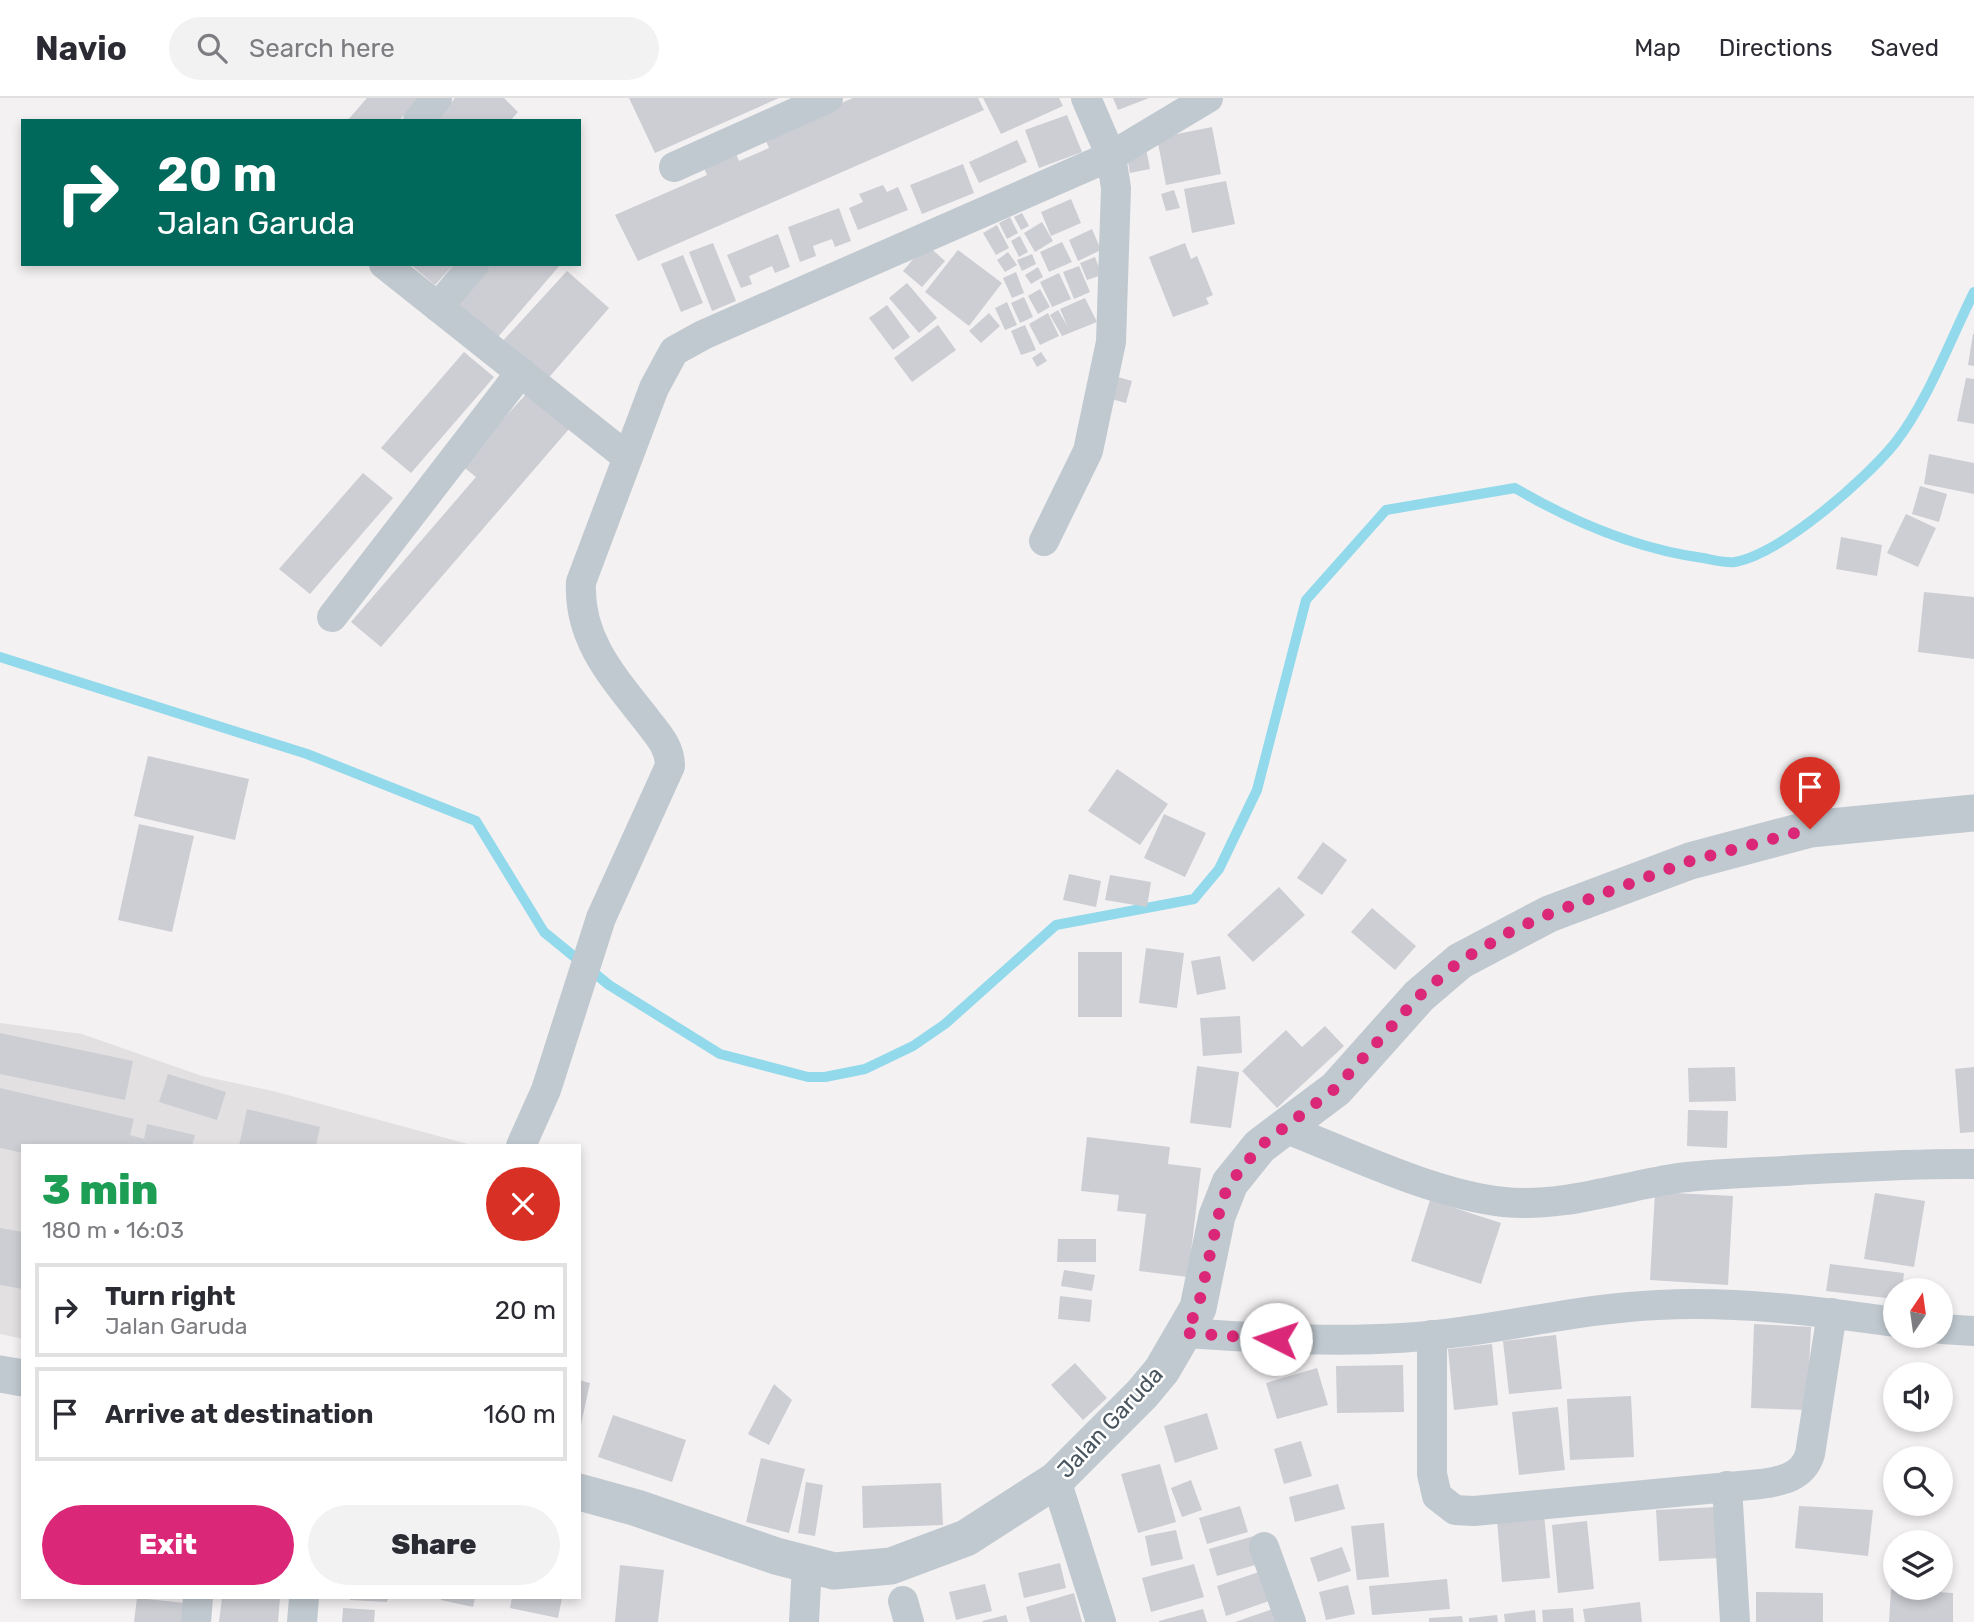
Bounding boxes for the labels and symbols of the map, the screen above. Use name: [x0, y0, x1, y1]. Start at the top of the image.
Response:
pin: [1780, 757, 1840, 829]
north arrow: [1883, 1278, 1953, 1348]
position arrow: [1239, 1302, 1313, 1376]
street label: Jalan Garuda: [1051, 1360, 1169, 1484]

